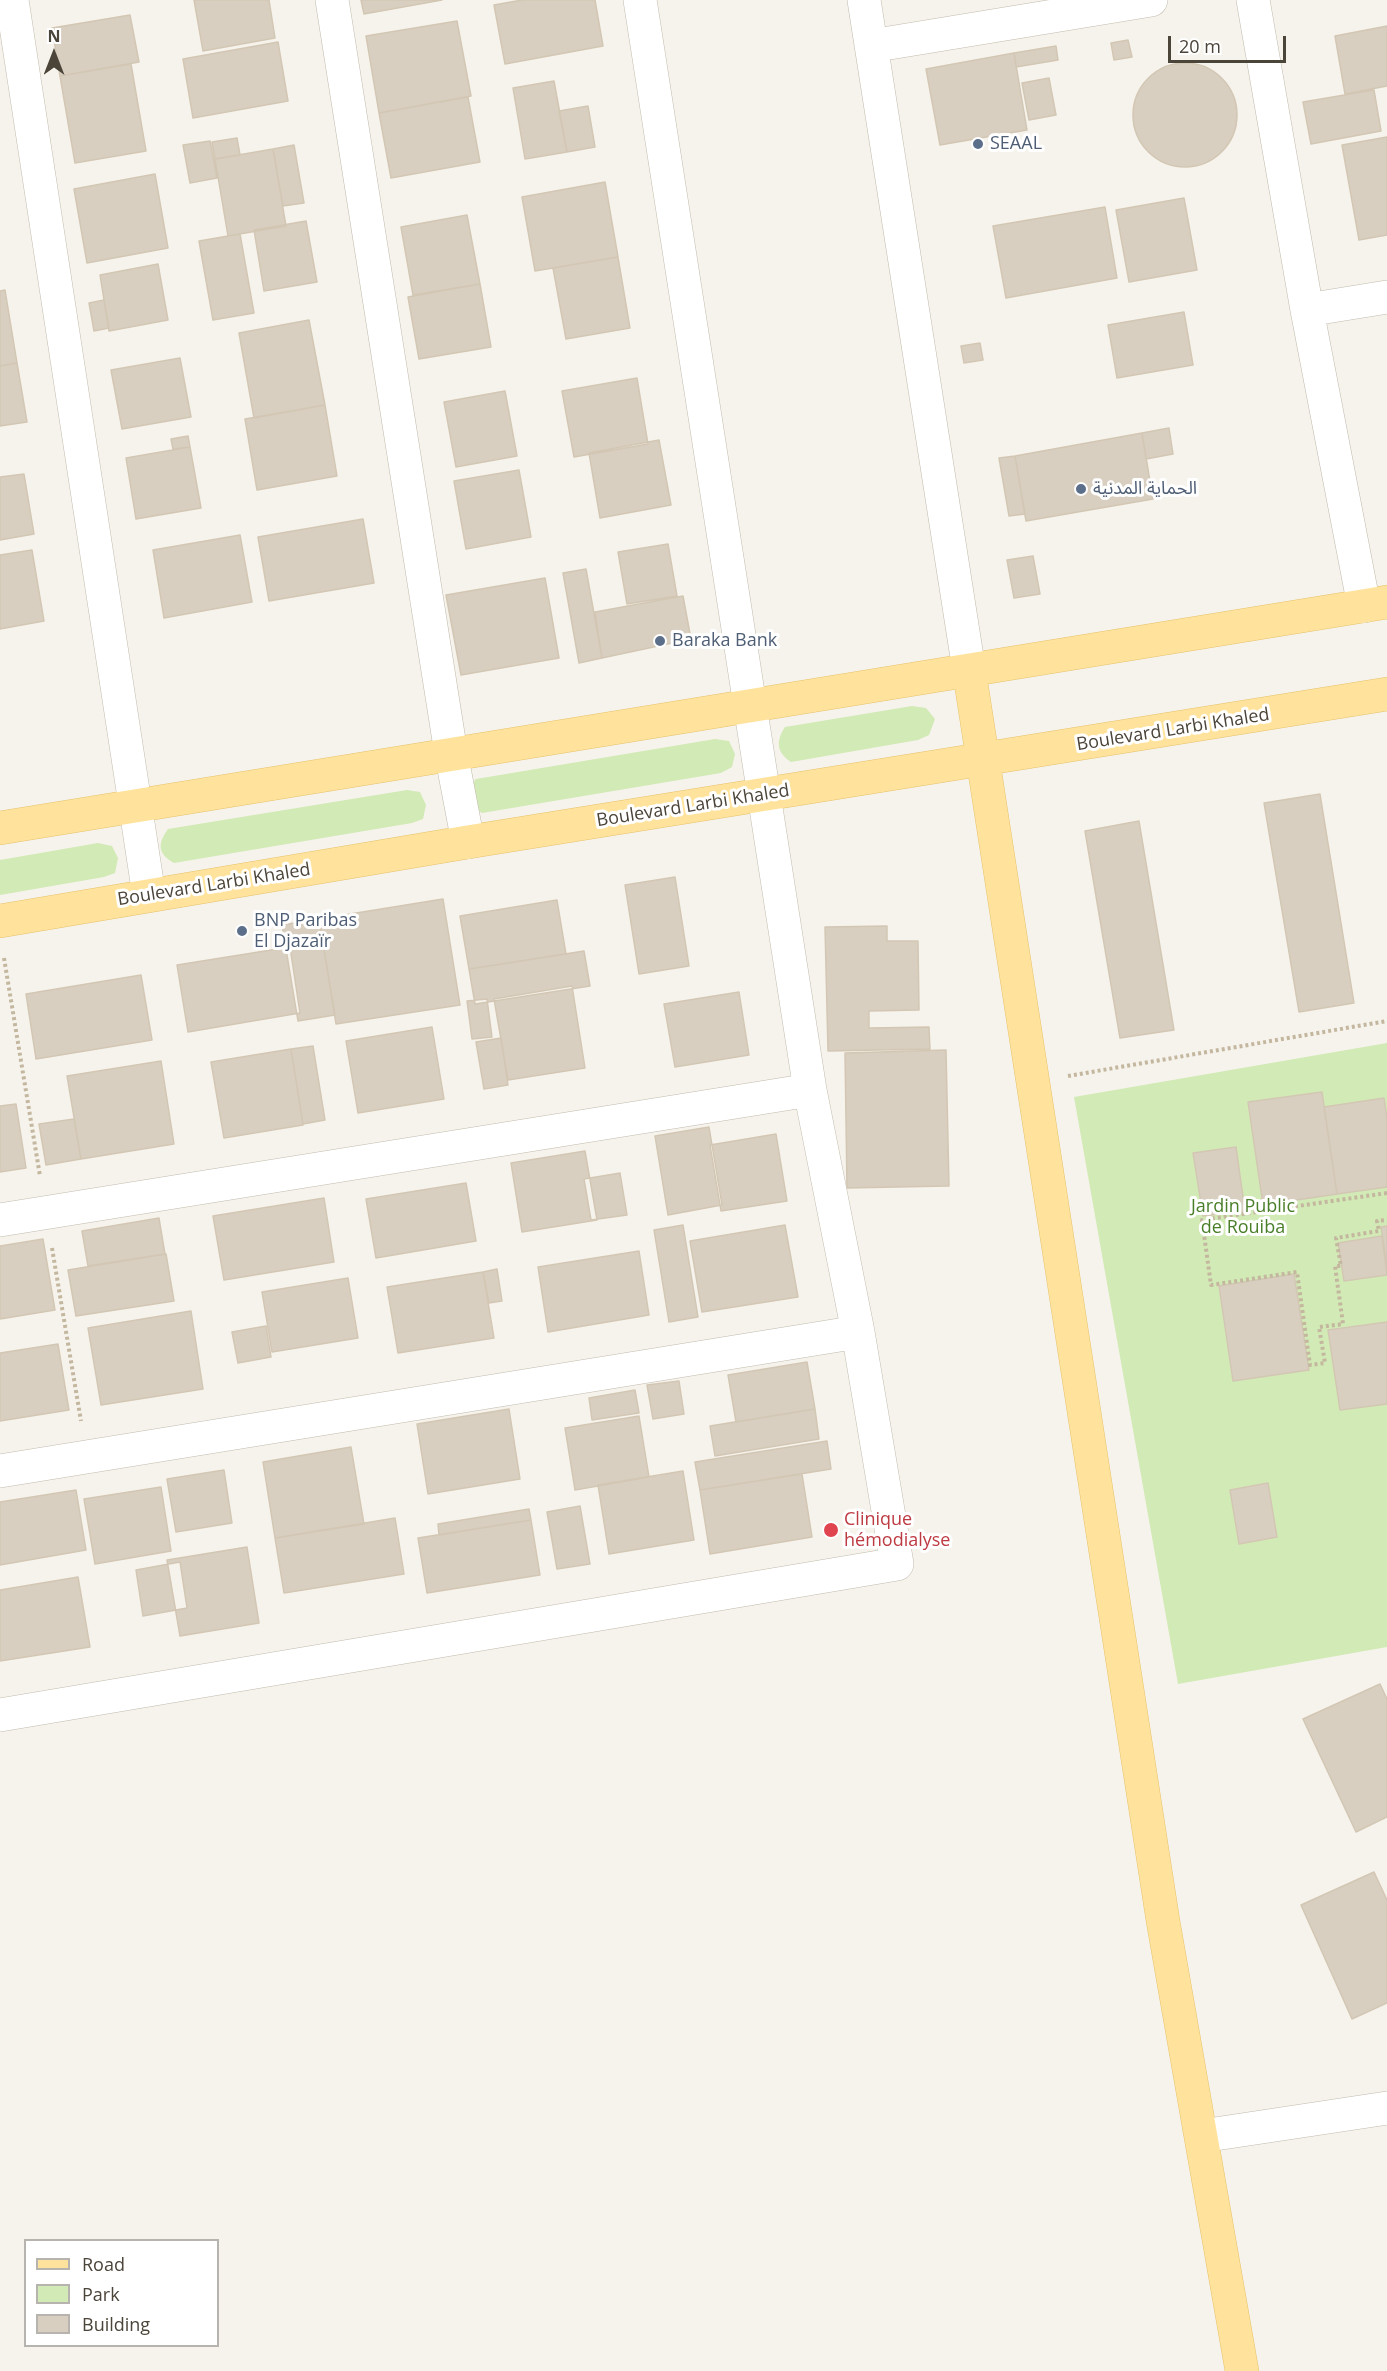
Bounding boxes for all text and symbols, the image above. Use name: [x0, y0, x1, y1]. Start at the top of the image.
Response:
north arrow: [24, 24, 84, 84]
scale bar: [1171, 24, 1290, 62]
text: N: [47, 25, 61, 47]
text: 20 m: [1179, 34, 1221, 58]
place label: SEAAL: [990, 133, 1042, 155]
marker: SEAAL: [971, 137, 985, 151]
place label: الحماية المدنية: [1093, 478, 1197, 500]
marker: الحماية المدنية: [1074, 482, 1088, 496]
place label: Baraka Bank: [672, 630, 777, 652]
marker: Baraka Bank: [653, 634, 667, 648]
street label: Boulevard Larbi Khaled: [1075, 704, 1271, 756]
street label: Boulevard Larbi Khaled: [595, 780, 791, 832]
street label: Boulevard Larbi Khaled: [116, 859, 312, 911]
place label: BNP Paribas El Djazaïr: [254, 910, 357, 952]
marker: BNP Paribas El Djazaïr: [235, 924, 249, 938]
park label: Jardin Public de Rouiba: [1191, 1196, 1295, 1238]
place label: Clinique hémodialyse: [844, 1509, 950, 1552]
marker: Clinique hémodialyse: [822, 1521, 840, 1539]
legend: [24, 2239, 219, 2347]
text: Road: [82, 2252, 125, 2276]
text: Park: [82, 2282, 120, 2306]
text: Building: [82, 2312, 150, 2336]

